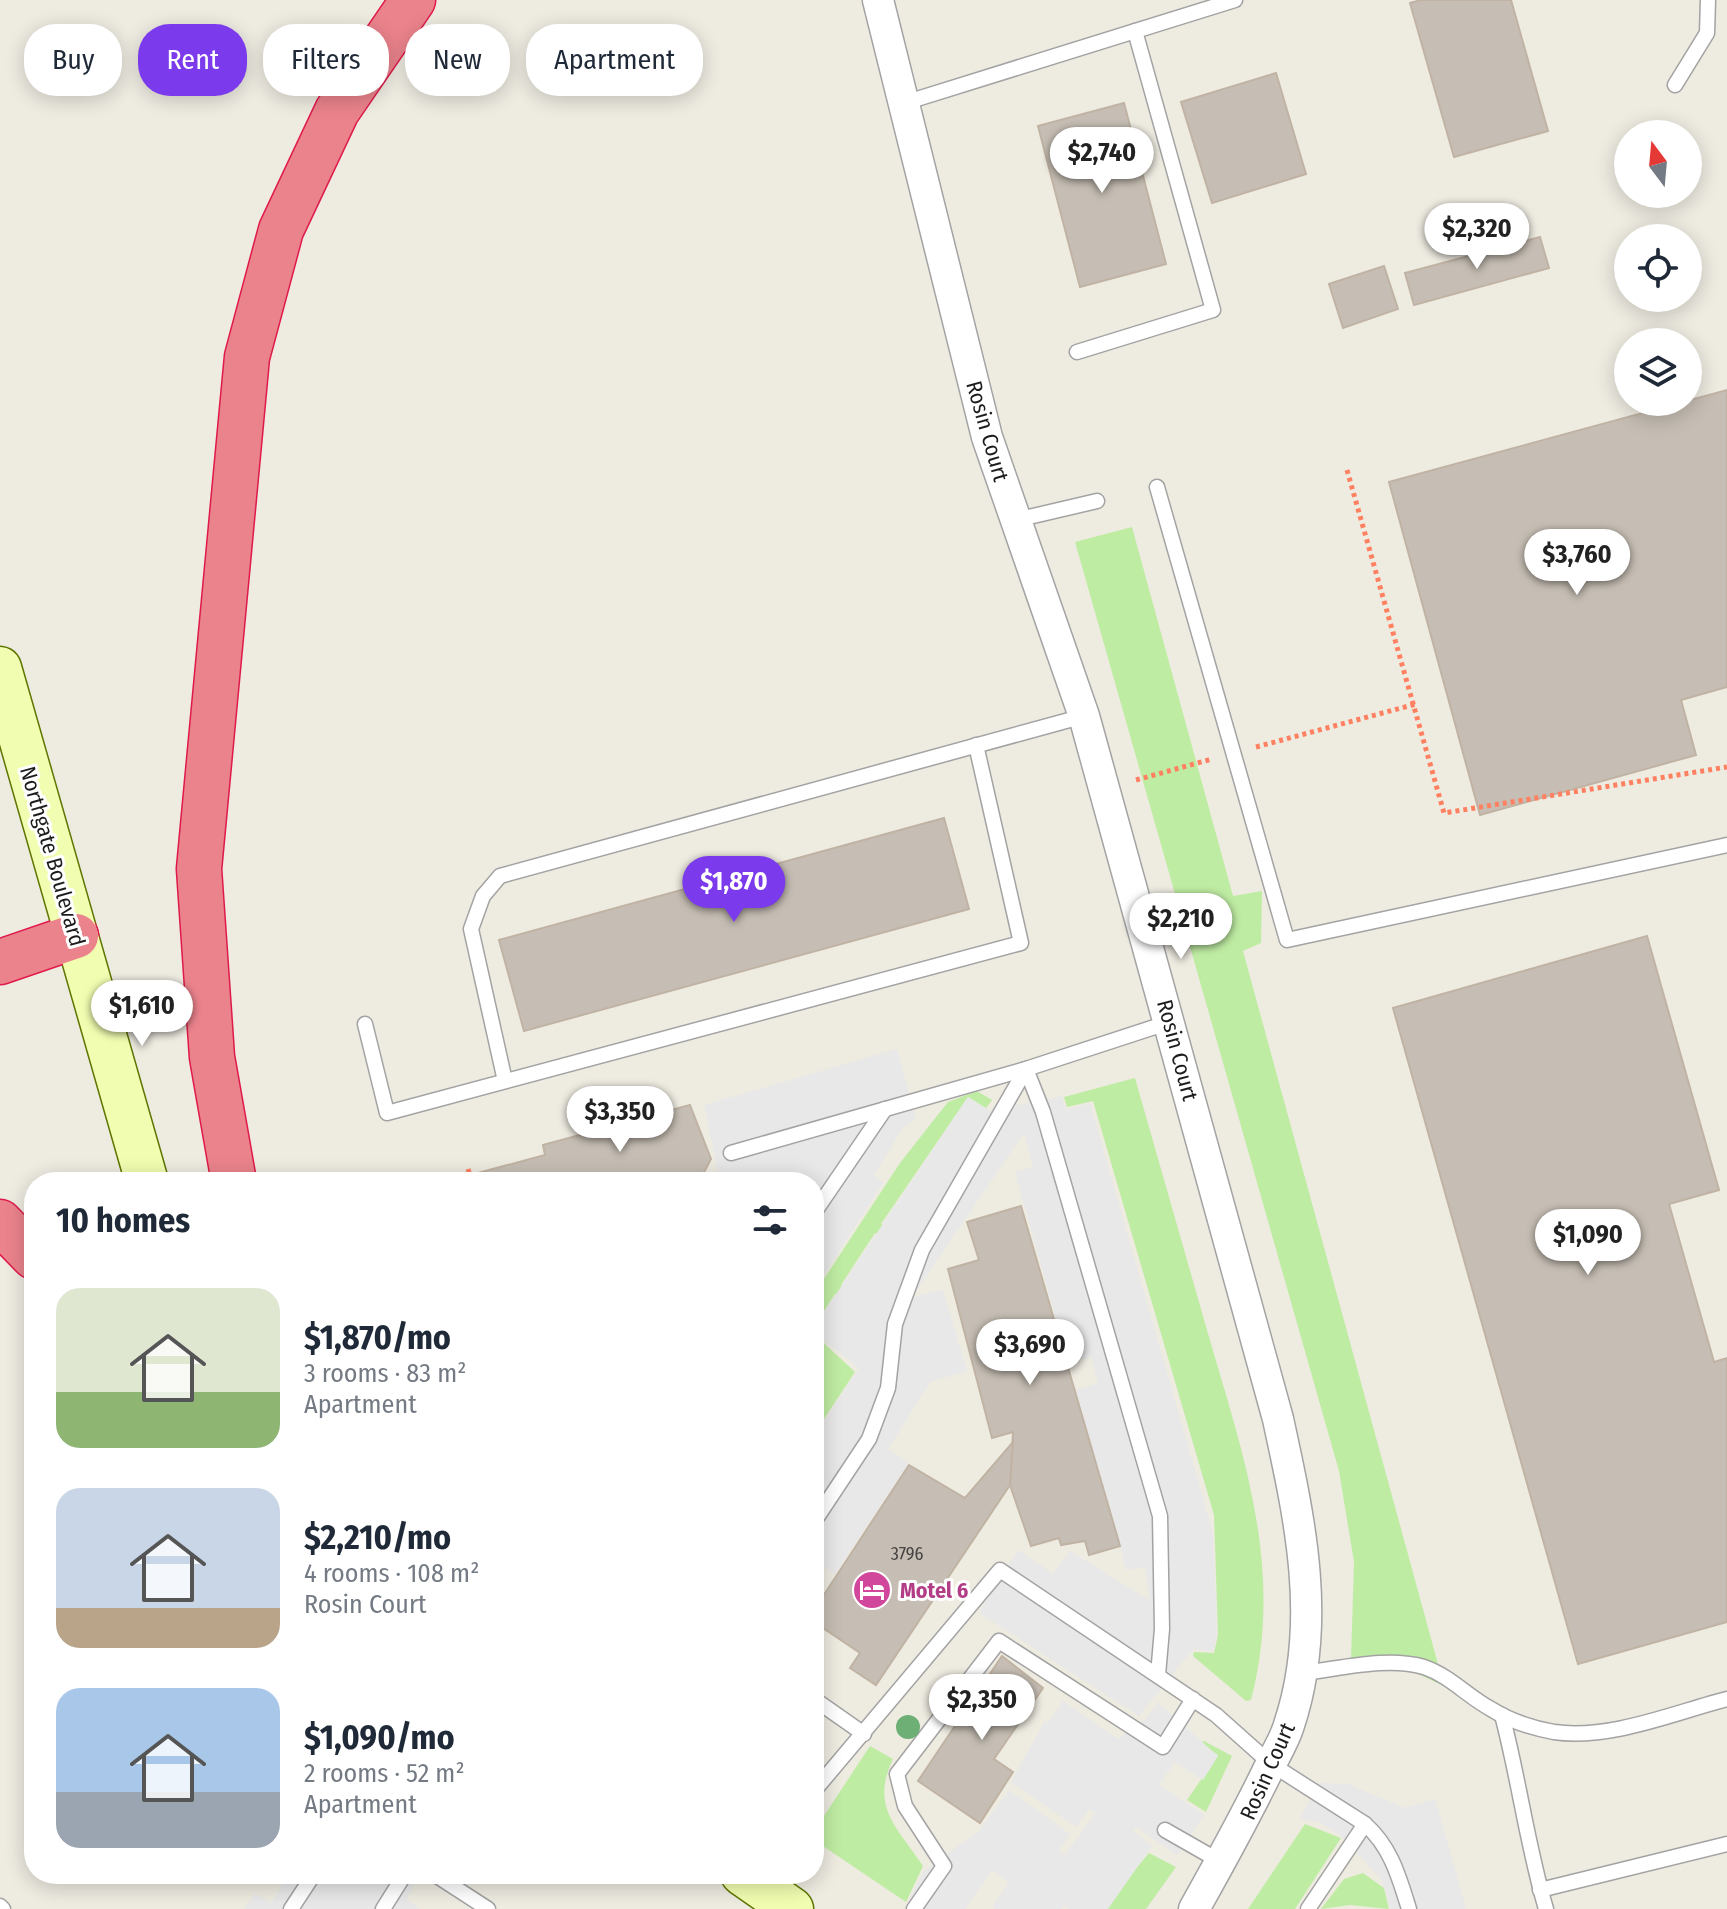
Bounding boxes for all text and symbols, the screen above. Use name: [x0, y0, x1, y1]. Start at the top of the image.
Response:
chip: Buy: [24, 24, 122, 96]
chip: Rent: [138, 24, 247, 96]
chip: Filters: [263, 24, 389, 96]
chip: New: [405, 24, 510, 96]
chip: Apartment: [526, 24, 703, 96]
north arrow: [1614, 120, 1702, 208]
map controls: [1614, 120, 1702, 416]
pin: $2,740: [1037, 127, 1167, 195]
text: $2,740: [1068, 137, 1136, 168]
pin: $2,320: [1412, 203, 1542, 271]
text: $2,320: [1442, 213, 1512, 244]
button: locate: [1614, 224, 1702, 312]
button: layers: [1614, 328, 1702, 416]
street label: Rosin Court: [960, 378, 1015, 485]
pin: $3,760: [1512, 529, 1642, 597]
text: $3,760: [1542, 539, 1612, 570]
street label: Northgate Boulevard: [14, 763, 91, 949]
pin: $1,870: [669, 856, 799, 924]
text: $1,870: [700, 866, 768, 897]
pin: $2,210: [1116, 893, 1246, 961]
text: $2,210: [1147, 903, 1215, 934]
pin: $1,610: [77, 980, 207, 1048]
text: $1,610: [109, 990, 175, 1021]
street label: Rosin Court: [1151, 997, 1204, 1104]
pin: $3,350: [555, 1086, 685, 1154]
text: $3,350: [585, 1096, 655, 1127]
icon: filters: [748, 1198, 792, 1242]
text: 10 homes: [56, 1200, 190, 1241]
pin: $1,090: [1523, 1209, 1653, 1277]
text: $1,090: [1553, 1219, 1623, 1250]
text: $1,870/mo: [304, 1317, 451, 1358]
pin: $3,690: [965, 1319, 1095, 1387]
icon: home: [120, 1320, 216, 1416]
text: $3,690: [994, 1329, 1066, 1360]
text: 3 rooms · 83 m²: [304, 1358, 466, 1389]
text: Apartment: [304, 1389, 417, 1420]
text: $2,210/mo: [304, 1517, 451, 1558]
icon: home: [120, 1520, 216, 1616]
house number: 3796: [891, 1543, 923, 1565]
text: 4 rooms · 108 m²: [304, 1558, 479, 1589]
hotel icon: Motel 6: [851, 1569, 893, 1611]
place label: Motel 6: [900, 1577, 968, 1604]
text: Rosin Court: [304, 1589, 426, 1620]
pin: $2,350: [917, 1674, 1047, 1742]
text: $2,350: [947, 1684, 1017, 1715]
text: $1,090/mo: [304, 1717, 455, 1758]
street label: Rosin Court: [1234, 1718, 1301, 1824]
icon: home: [120, 1720, 216, 1816]
text: 2 rooms · 52 m²: [304, 1758, 465, 1789]
text: Apartment: [304, 1789, 417, 1820]

